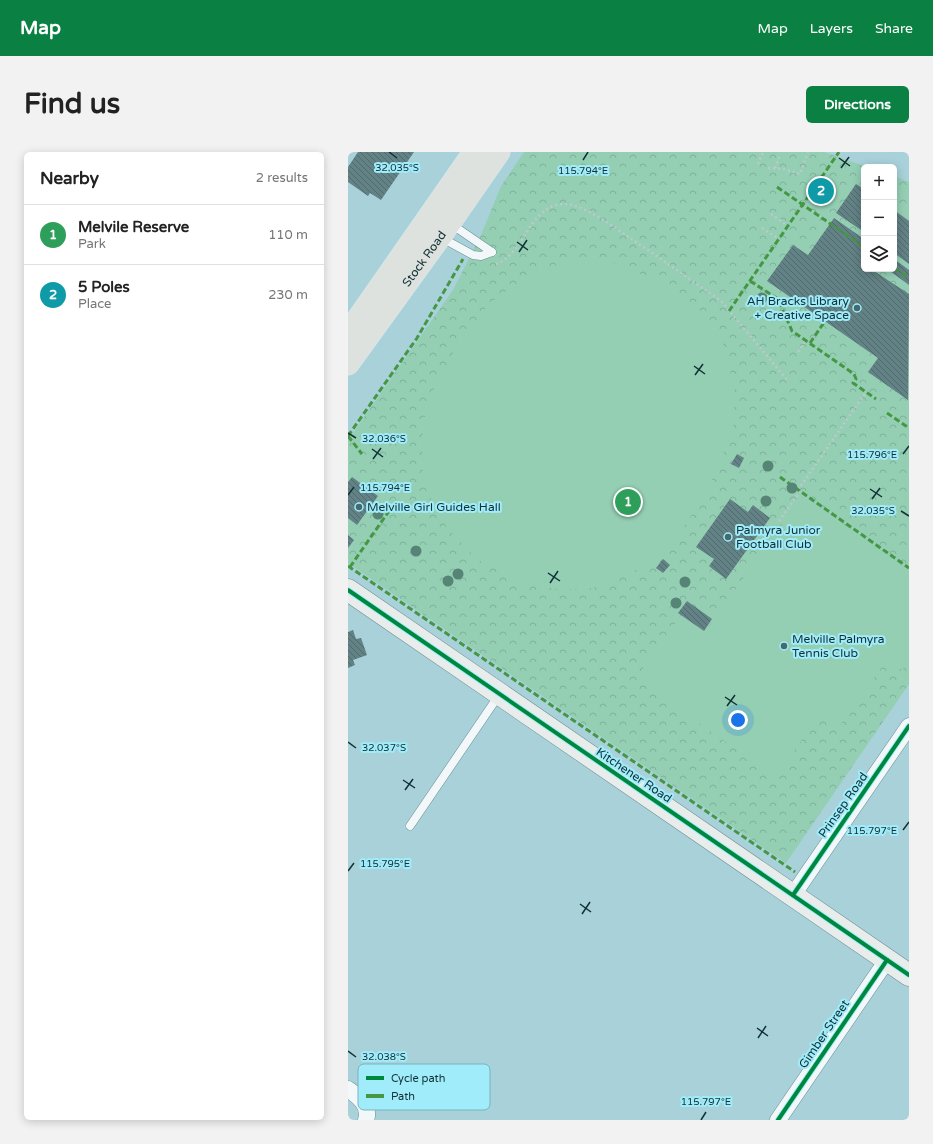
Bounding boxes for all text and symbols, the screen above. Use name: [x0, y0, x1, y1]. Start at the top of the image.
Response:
text: Map: [20, 17, 61, 39]
text: Map: [758, 20, 788, 37]
text: Layers: [810, 20, 853, 37]
text: Share: [875, 20, 913, 37]
button: Directions: [806, 86, 909, 123]
text: Find us: [24, 87, 120, 121]
text: 32.035°S: [375, 162, 419, 174]
map controls: [861, 164, 897, 272]
button: +: [861, 164, 897, 200]
text: 115.794°E: [558, 165, 608, 177]
text: Nearby: [40, 168, 99, 189]
text: 2 results: [256, 170, 308, 186]
pin: 2: [808, 176, 834, 206]
button: −: [861, 200, 897, 236]
text: Melvile Reserve: [78, 218, 189, 236]
text: 1: [49, 227, 57, 243]
text: 110 m: [268, 227, 308, 243]
street label: Stock Road: [399, 228, 449, 289]
text: Park: [78, 236, 106, 252]
button: layers: [861, 236, 897, 272]
text: 5 Poles: [78, 278, 130, 296]
text: 2: [49, 287, 57, 303]
text: 230 m: [268, 287, 308, 303]
place label: AH Bracks Library + Creative Space: [747, 294, 850, 322]
text: Place: [78, 296, 111, 312]
marker: AH Bracks Library + Creative Space: [852, 303, 862, 313]
text: 32.036°S: [362, 433, 406, 445]
text: 115.796°E: [847, 449, 897, 461]
text: 115.794°E: [360, 482, 410, 494]
pin: 1: [615, 487, 641, 517]
place label: Melville Girl Guides Hall: [367, 500, 501, 514]
marker: Melville Girl Guides Hall: [354, 502, 364, 512]
text: 32.035°S: [851, 505, 895, 517]
place label: Palmyra Junior Football Club: [736, 523, 821, 551]
marker: Palmyra Junior Football Club: [723, 532, 733, 542]
place label: Melville Palmyra Tennis Club: [792, 632, 885, 660]
marker: Melville Palmyra Tennis Club: [779, 641, 789, 651]
your location: [728, 710, 748, 730]
text: 32.037°S: [362, 742, 406, 754]
street label: Kitchener Road: [594, 745, 674, 805]
street label: Prinsep Road: [815, 770, 871, 840]
text: 115.797°E: [847, 825, 897, 837]
text: 115.795°E: [360, 858, 410, 870]
street label: Gimber Street: [796, 997, 852, 1071]
text: 32.038°S: [362, 1051, 406, 1063]
legend: [358, 1064, 490, 1110]
text: Cycle path: [391, 1072, 446, 1085]
text: Path: [391, 1090, 415, 1103]
text: 115.797°E: [681, 1096, 731, 1108]

